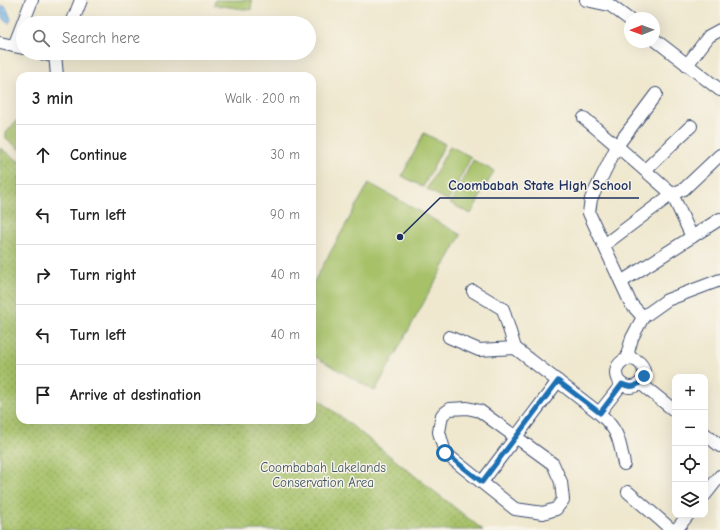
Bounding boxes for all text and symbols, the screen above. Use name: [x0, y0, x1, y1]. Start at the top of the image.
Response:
north arrow: [624, 12, 660, 48]
search box: [16, 16, 316, 60]
icon: search: [30, 27, 52, 49]
text: Search here: [62, 29, 140, 47]
text: 3 min: [32, 89, 73, 108]
text: Walk · 200 m: [225, 91, 300, 106]
icon: ahead: [32, 144, 54, 166]
text: Continue: [70, 146, 127, 164]
text: 30 m: [270, 147, 300, 162]
callout: Coombabah State High School: [440, 172, 639, 198]
text: Coombabah State High School: [448, 177, 632, 194]
icon: left: [32, 204, 54, 226]
text: Turn left: [70, 206, 126, 224]
text: 90 m: [270, 207, 300, 222]
icon: right: [32, 264, 54, 286]
text: Turn right: [70, 266, 136, 284]
text: 40 m: [271, 267, 300, 282]
icon: left: [32, 324, 54, 346]
text: Turn left: [70, 326, 126, 344]
text: 40 m: [271, 327, 300, 342]
route end: [635, 367, 653, 385]
map controls: [672, 374, 708, 518]
button: +: [672, 374, 708, 410]
icon: arrive: [32, 384, 54, 406]
text: Arrive at destination: [70, 386, 201, 404]
button: −: [672, 410, 708, 446]
route start: [436, 444, 454, 462]
button: locate: [672, 446, 708, 482]
park label: Coombabah Lakelands Conservation Area: [260, 460, 386, 490]
button: layers: [672, 482, 708, 518]

